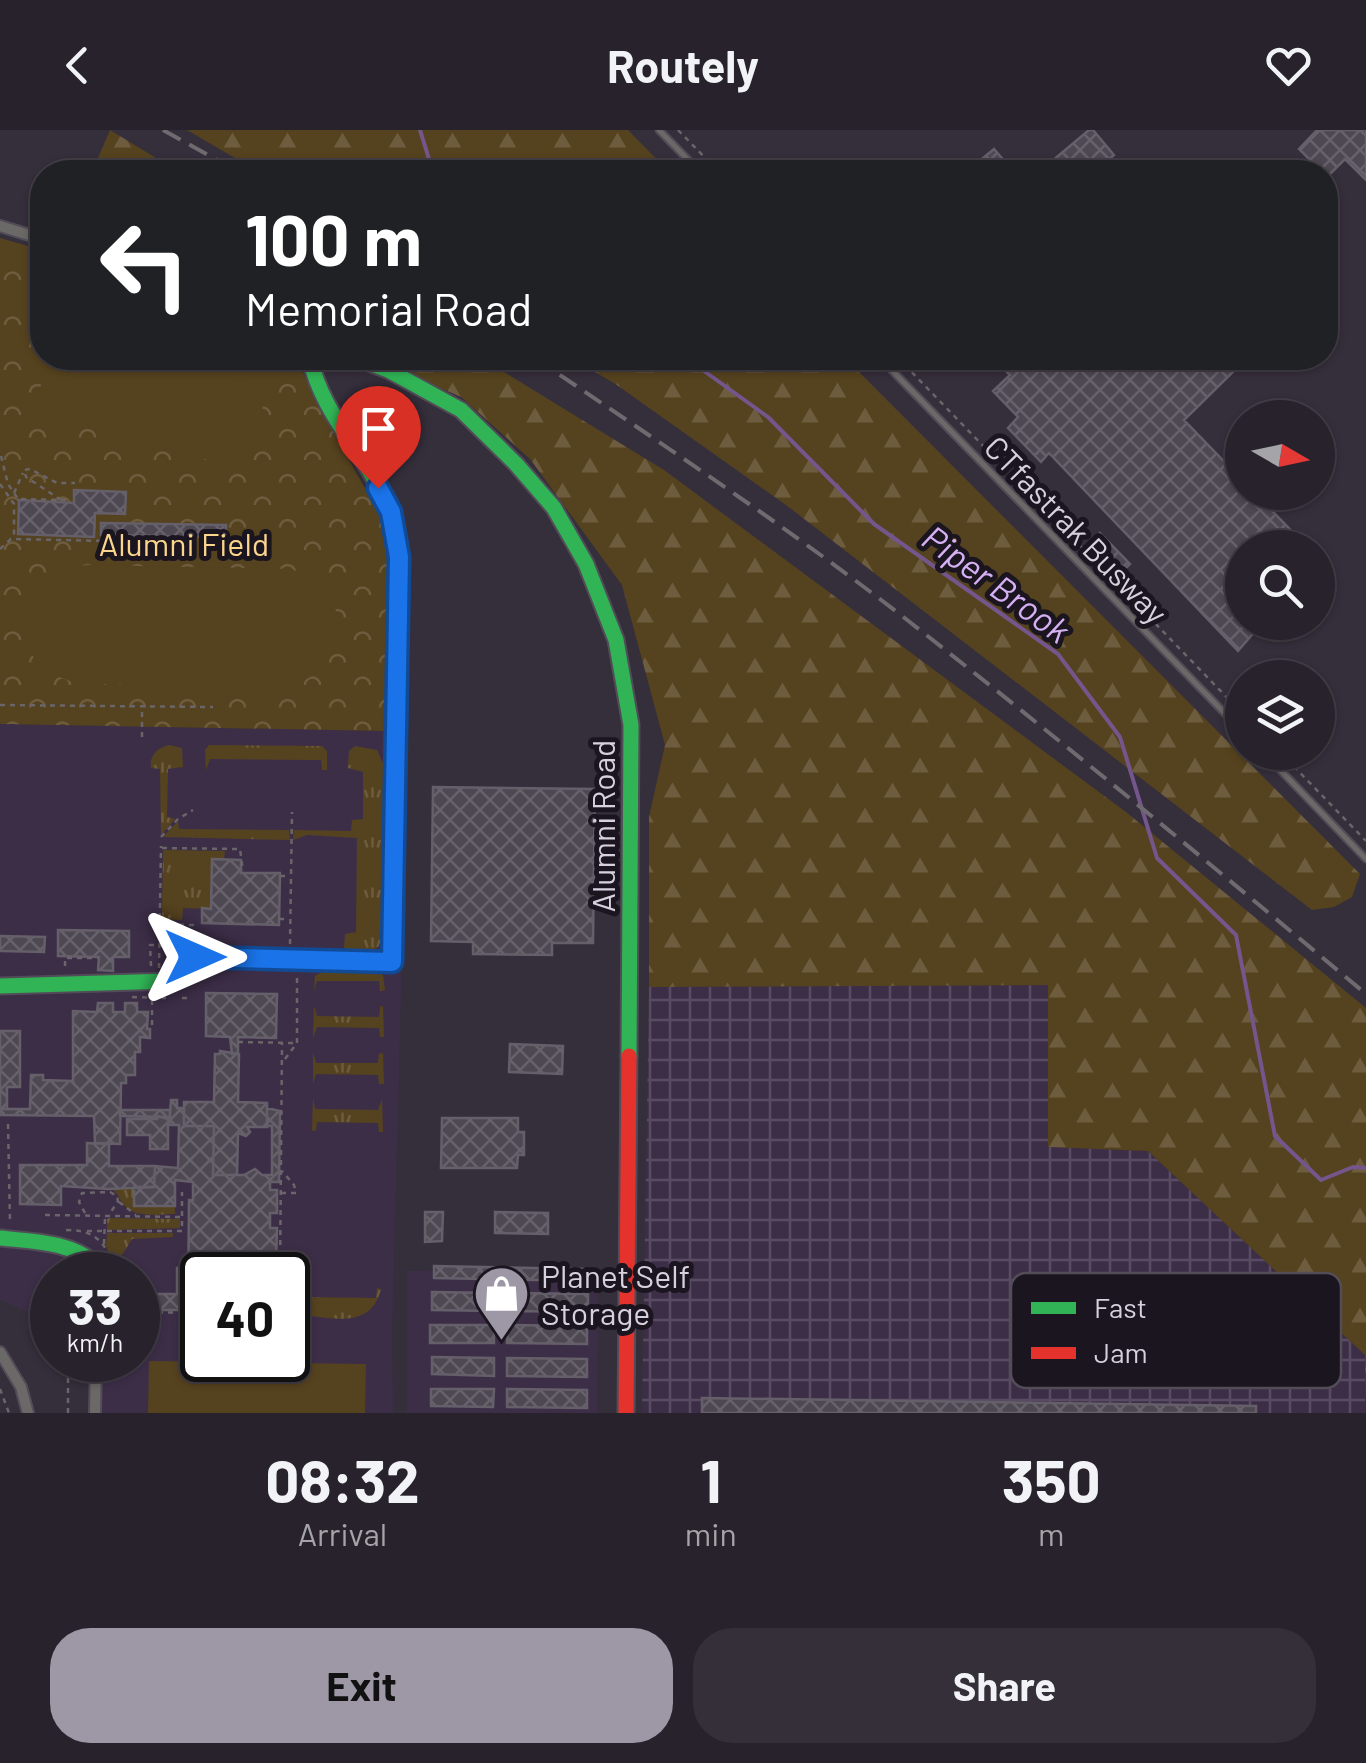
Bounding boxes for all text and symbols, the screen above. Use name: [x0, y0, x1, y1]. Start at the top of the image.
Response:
icon: back: [50, 38, 105, 93]
text: Routely: [607, 38, 759, 92]
icon: heart: [1261, 38, 1316, 93]
text: 100 m: [245, 196, 422, 280]
icon: left: [80, 200, 210, 330]
text: Memorial Road: [245, 281, 532, 335]
pin: [336, 386, 421, 489]
north arrow: [1225, 400, 1335, 510]
map controls: [1225, 400, 1335, 770]
icon: arrive: [351, 401, 406, 456]
street label: CTfastrak Busway: [978, 427, 1176, 631]
water label: Piper Brook: [915, 515, 1079, 651]
park label: Alumni Field: [99, 524, 269, 562]
button: search: [1225, 530, 1335, 640]
button: layers: [1225, 660, 1335, 770]
street label: Alumni Road: [583, 740, 621, 912]
position arrow: [143, 905, 247, 1009]
speed limit sign: 40: [180, 1252, 310, 1382]
place label: Planet Self Storage: [541, 1256, 690, 1331]
shop icon: Planet Self Storage: [472, 1263, 532, 1342]
legend: [1011, 1273, 1341, 1388]
text: 33: [68, 1275, 122, 1335]
text: Fast: [1094, 1290, 1147, 1324]
text: km/h: [67, 1327, 123, 1357]
text: Jam: [1094, 1335, 1148, 1369]
text: 08:32: [265, 1443, 420, 1515]
text: 1: [700, 1443, 721, 1515]
text: 350: [1002, 1443, 1101, 1515]
text: Arrival: [298, 1514, 387, 1552]
text: min: [685, 1514, 737, 1552]
text: m: [1038, 1514, 1065, 1552]
button: Exit: [50, 1628, 673, 1743]
button: Share: [693, 1628, 1316, 1743]

